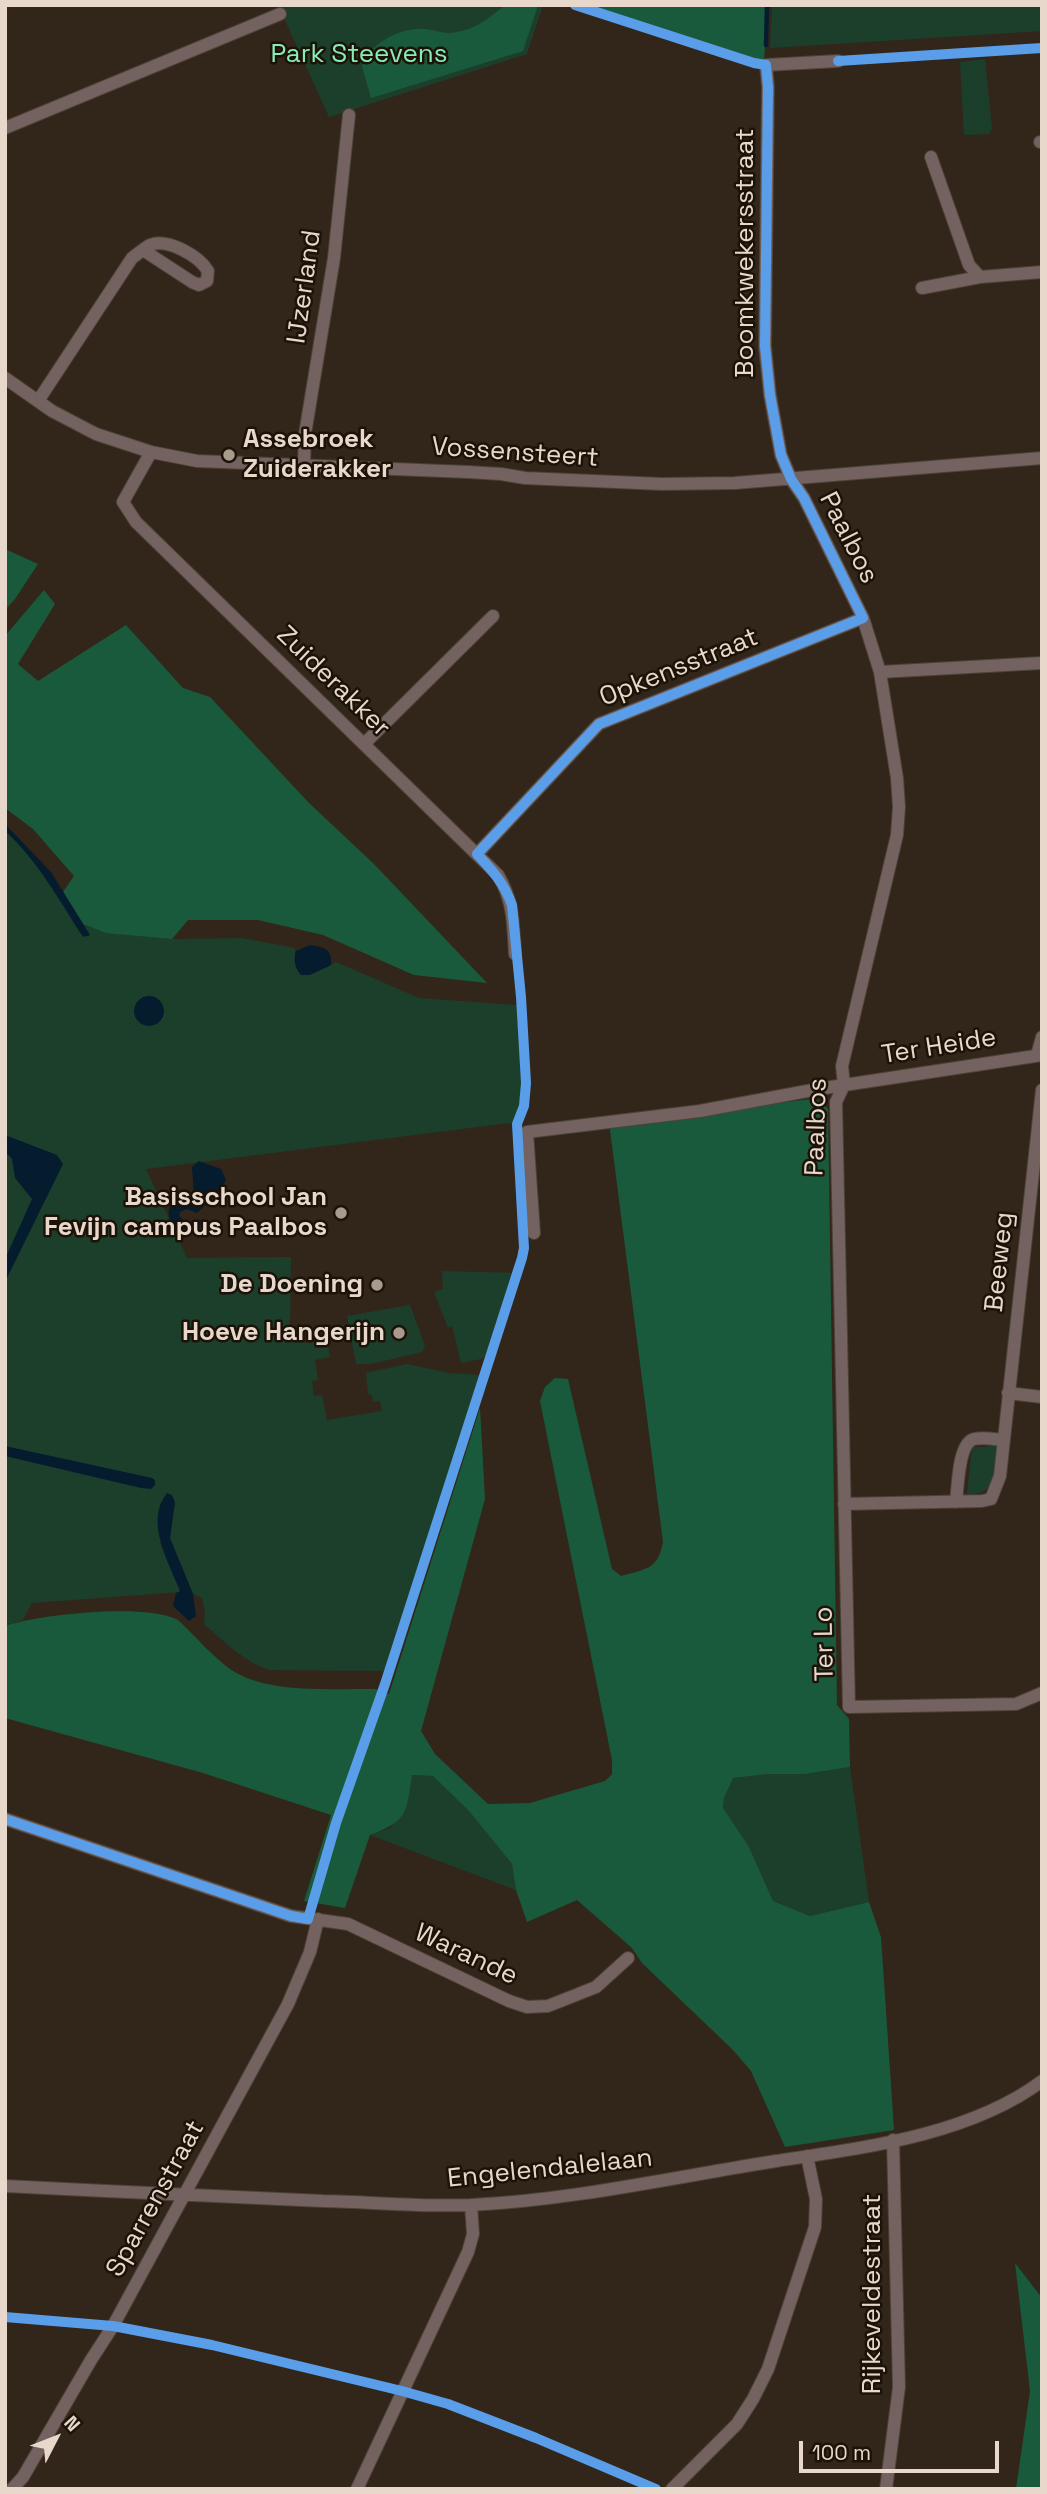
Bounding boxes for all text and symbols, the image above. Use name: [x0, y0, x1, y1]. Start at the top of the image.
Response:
park label: Park Steevens: [271, 39, 447, 71]
street label: Boomkwekersstraat: [730, 128, 762, 378]
street label: IJzerland: [282, 228, 328, 346]
place label: Assebroek Zuiderakker: [243, 424, 391, 486]
street label: Vossensteert: [430, 432, 600, 474]
marker: Assebroek Zuiderakker: [221, 447, 237, 463]
street label: Paalbos: [812, 487, 884, 589]
street label: Zuiderakker: [270, 620, 396, 744]
street label: Opkensstraat: [595, 622, 763, 714]
street label: Ter Heide: [880, 1023, 998, 1071]
street label: Paalbos: [800, 1077, 834, 1177]
place label: Basisschool Jan Fevijn campus Paalbos: [44, 1182, 327, 1244]
marker: Basisschool Jan Fevijn campus Paalbos: [333, 1205, 349, 1221]
street label: Beeweg: [979, 1210, 1021, 1314]
place label: De Doening: [220, 1269, 363, 1301]
marker: De Doening: [369, 1277, 385, 1293]
place label: Hoeve Hangerijn: [182, 1317, 385, 1349]
marker: Hoeve Hangerijn: [391, 1325, 407, 1341]
street label: Ter Lo: [809, 1606, 841, 1682]
street label: Warande: [410, 1918, 522, 1992]
street label: Sparrenstraat: [100, 2115, 212, 2283]
street label: Engelendalelaan: [446, 2143, 654, 2195]
street label: Rijkeveldestraat: [857, 2194, 889, 2394]
north arrow: [21, 2403, 91, 2473]
text: N: [58, 2411, 86, 2437]
scale bar: [802, 2428, 1002, 2472]
text: 100 m: [812, 2439, 871, 2466]

